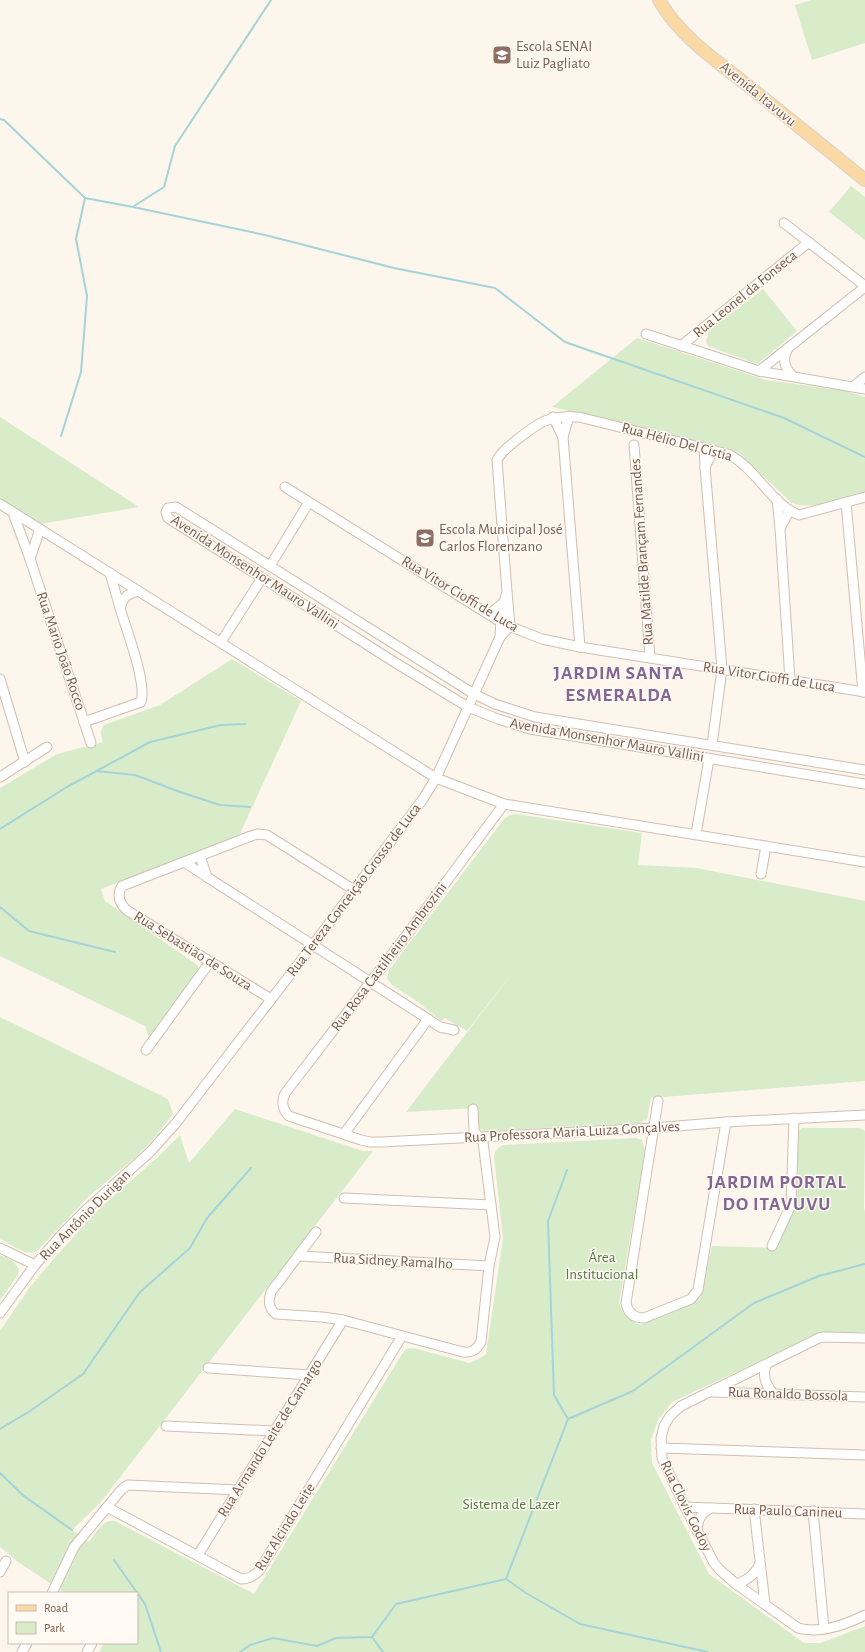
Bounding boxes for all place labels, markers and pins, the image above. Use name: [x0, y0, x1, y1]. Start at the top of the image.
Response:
place label: Escola SENAI Luiz Pagliato: [516, 39, 592, 71]
school or university icon: Escola SENAI Luiz Pagliato: [491, 44, 513, 66]
place label: Escola Municipal José Carlos Florenzano: [439, 522, 563, 554]
school or university icon: Escola Municipal José Carlos Florenzano: [414, 527, 436, 549]

